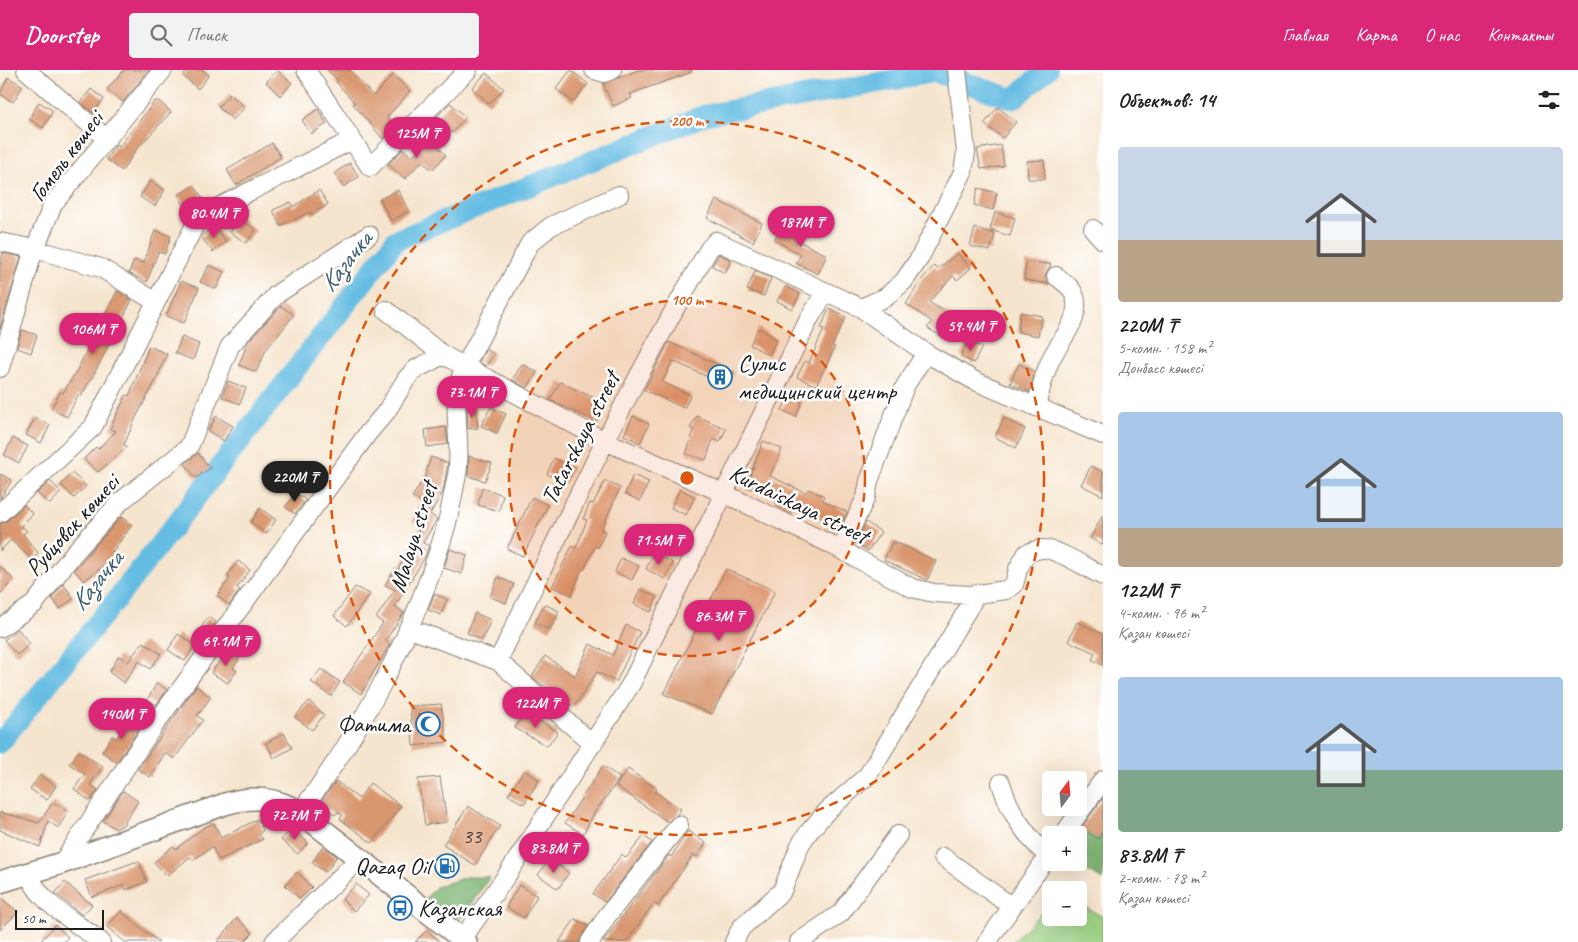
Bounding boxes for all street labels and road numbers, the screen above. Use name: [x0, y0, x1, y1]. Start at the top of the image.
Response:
street label: Гомель көшесі: [22, 103, 111, 207]
street label: Tatarskaya street: [534, 364, 628, 509]
street label: Kurdaiskaya street: [725, 457, 876, 552]
street label: Рубцовск көшесі: [18, 466, 127, 582]
street label: Malaya street: [382, 475, 445, 596]

